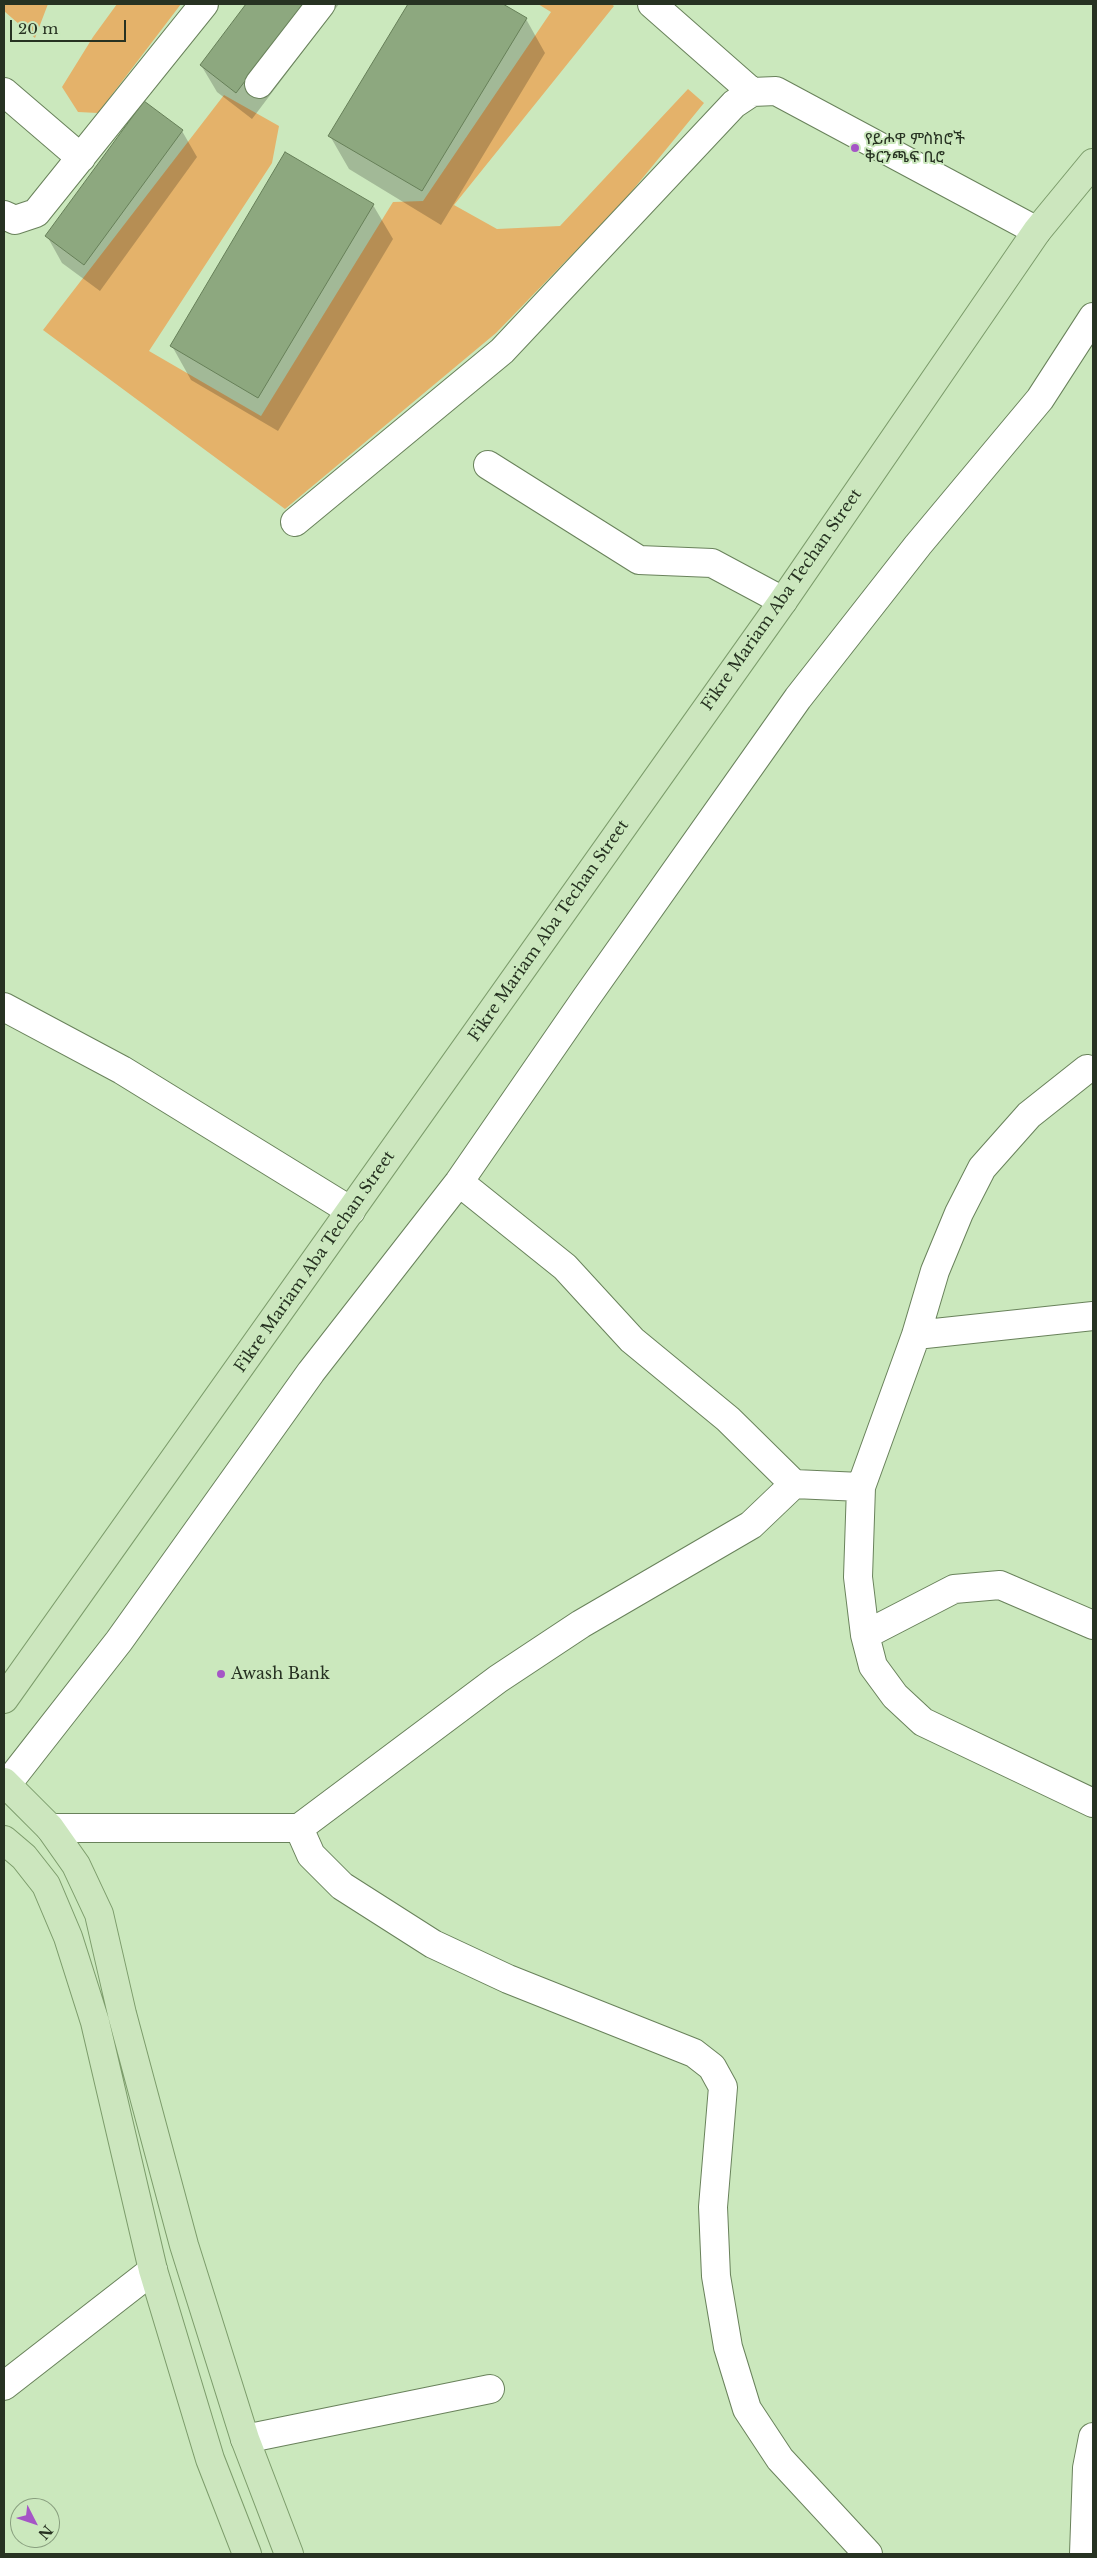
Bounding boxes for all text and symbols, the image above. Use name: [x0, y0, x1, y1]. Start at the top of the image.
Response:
scale bar: [12, 10, 129, 42]
text: 20 m: [18, 19, 58, 38]
place label: የይሖዋ ምስክሮች ቅርንጫፍ ቢሮ: [865, 129, 965, 167]
marker: የይሖዋ ምስክሮች ቅርንጫፍ ቢሮ: [849, 142, 861, 154]
street label: Fikre Mariam Aba Techan Street: [698, 486, 866, 714]
street label: Fikre Mariam Aba Techan Street: [465, 817, 633, 1045]
street label: Fikre Mariam Aba Techan Street: [231, 1148, 399, 1376]
place label: Awash Bank: [231, 1664, 330, 1684]
marker: Awash Bank: [215, 1668, 227, 1680]
north arrow: [10, 2498, 60, 2548]
text: N: [34, 2521, 57, 2543]

